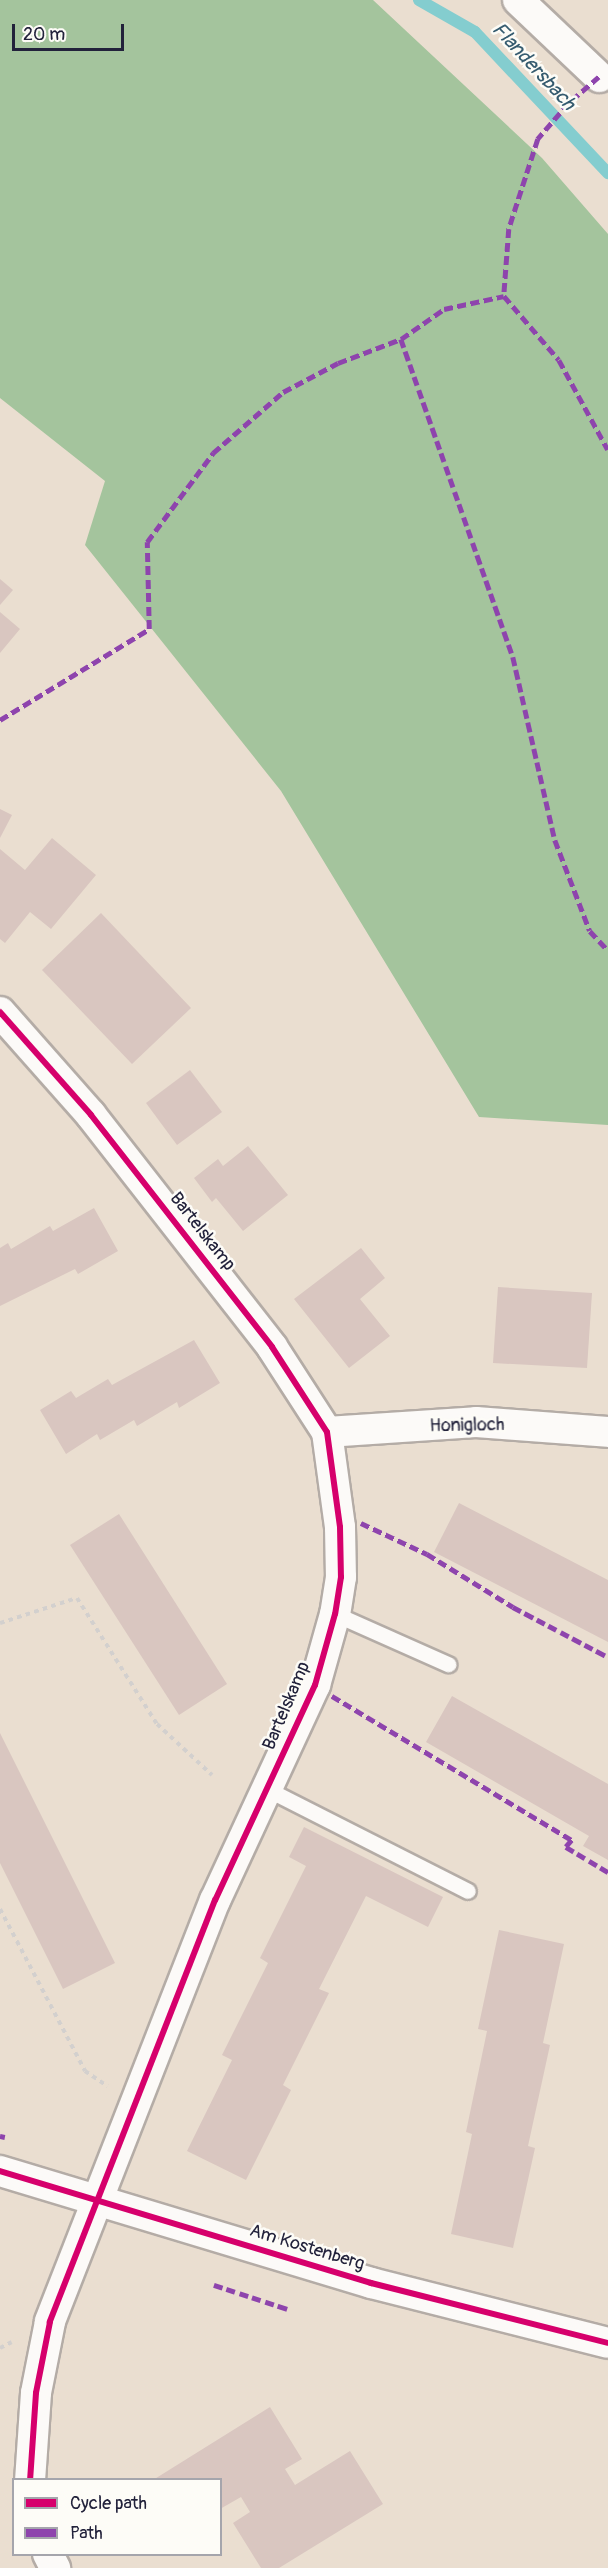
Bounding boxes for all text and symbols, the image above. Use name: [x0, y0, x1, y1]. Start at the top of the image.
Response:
scale bar: [15, 12, 128, 50]
water label: Flandersbach: [487, 17, 581, 115]
text: 20 m: [23, 23, 65, 46]
street label: Bartelskamp: [165, 1188, 239, 1276]
street label: Honigloch: [429, 1415, 505, 1437]
street label: Bartelskamp: [259, 1659, 315, 1753]
street label: Am Kostenberg: [247, 2220, 367, 2276]
legend: [12, 2478, 222, 2556]
text: Cycle path: [70, 2492, 147, 2515]
text: Path: [70, 2522, 103, 2545]

